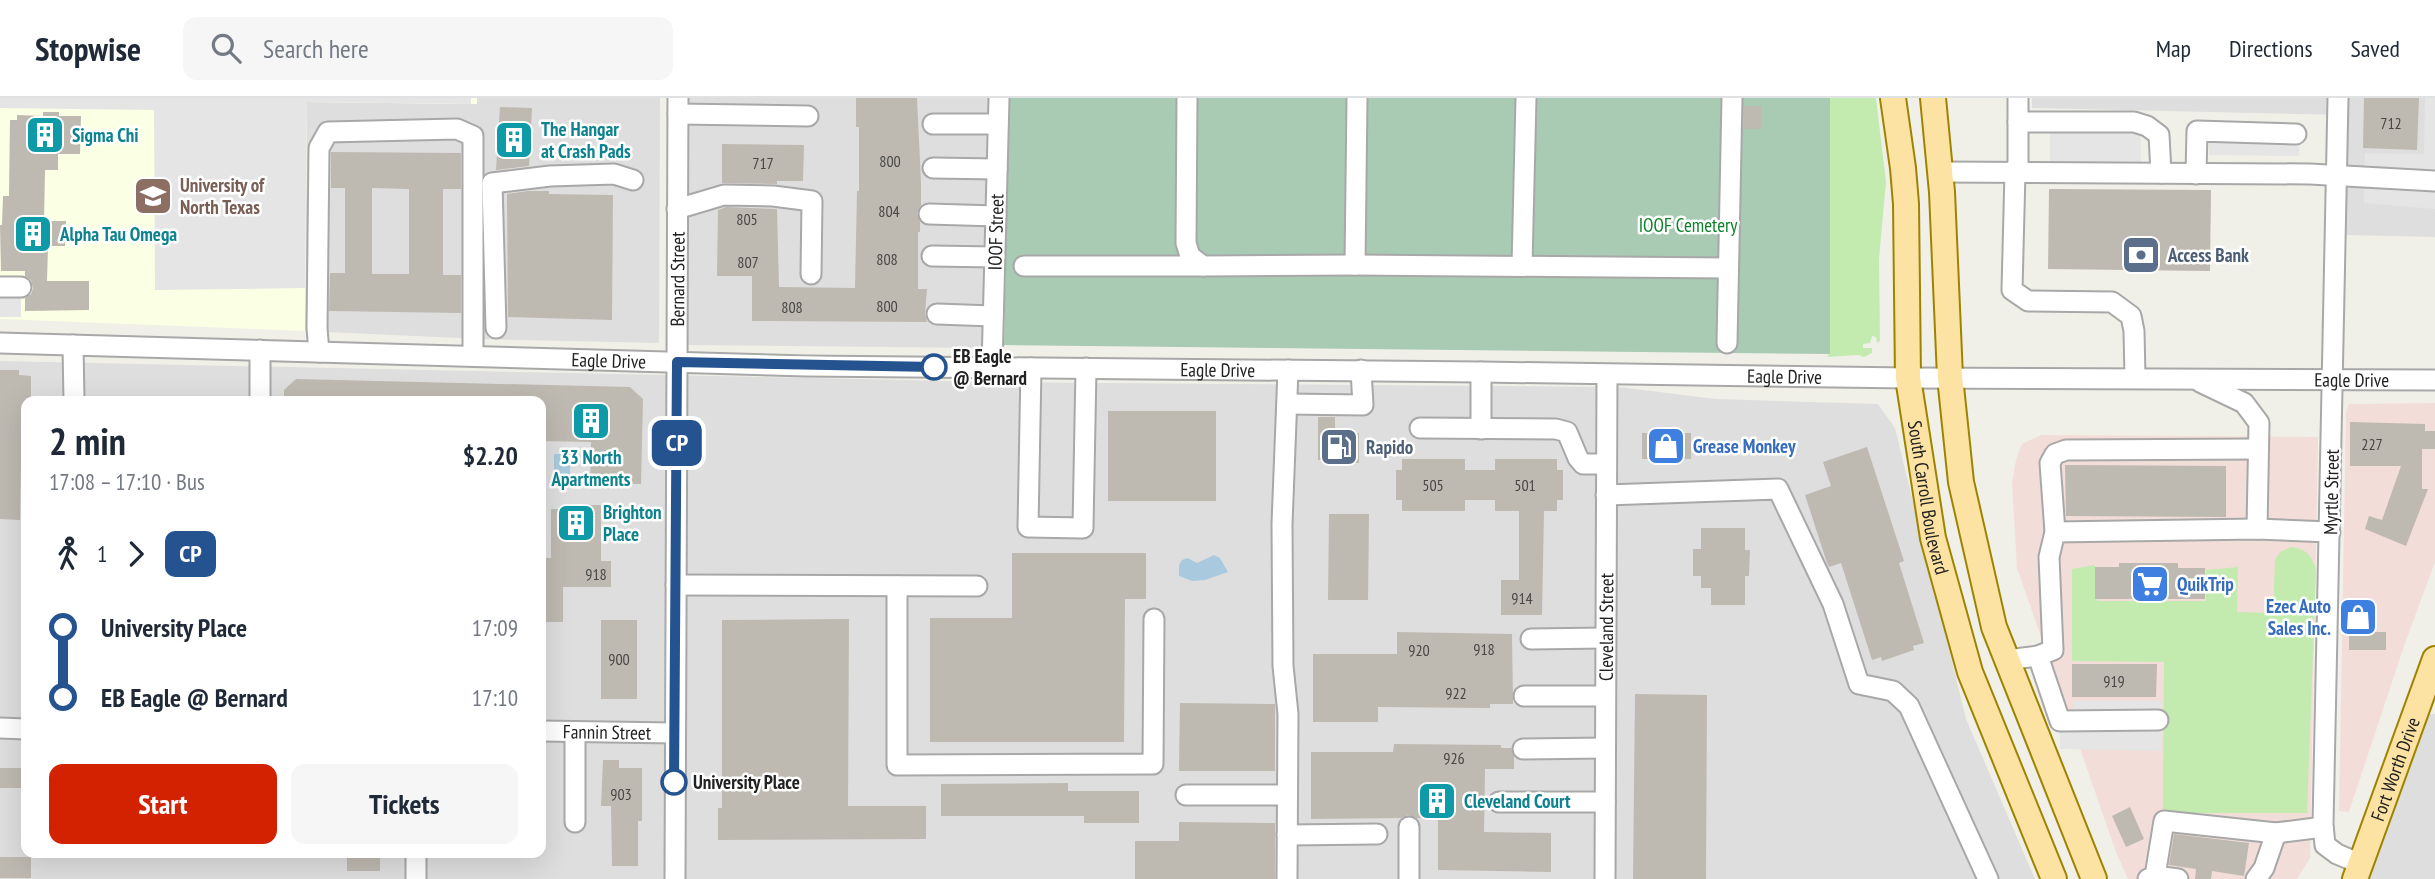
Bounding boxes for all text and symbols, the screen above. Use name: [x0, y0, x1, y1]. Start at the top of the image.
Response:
search box: [183, 17, 673, 80]
text: Stopwise: [35, 27, 141, 70]
icon: search: [207, 29, 245, 67]
text: Search here: [263, 32, 369, 65]
text: Map: [2156, 33, 2191, 64]
text: Directions: [2229, 33, 2313, 64]
text: Saved: [2351, 33, 2400, 64]
house number: 712: [2380, 113, 2402, 133]
building icon: Sigma Chi: [24, 114, 66, 156]
place label: The Hangar at Crash Pads: [541, 117, 631, 163]
building icon: The Hangar at Crash Pads: [493, 119, 535, 161]
place label: Sigma Chi: [72, 123, 139, 147]
house number: 800: [879, 151, 901, 171]
house number: 717: [752, 153, 774, 173]
place label: University of North Texas: [180, 173, 265, 219]
school or university icon: University of North Texas: [132, 175, 174, 217]
street label: IOOF Street: [983, 193, 1009, 271]
house number: 804: [878, 201, 900, 221]
house number: 805: [736, 209, 758, 229]
building icon: Alpha Tau Omega: [12, 213, 54, 255]
park label: IOOF Cemetery: [1639, 213, 1738, 237]
place label: Alpha Tau Omega: [59, 222, 177, 246]
street label: Bernard Street: [665, 231, 689, 326]
bank icon: Access Bank: [2120, 234, 2162, 276]
place label: Access Bank: [2167, 243, 2249, 267]
house number: 808: [876, 249, 898, 269]
house number: 807: [737, 252, 759, 272]
house number: 800: [876, 296, 898, 316]
house number: 808: [781, 297, 803, 317]
place label: EB Eagle @ Bernard: [953, 344, 1027, 390]
street label: Eagle Drive: [571, 347, 647, 373]
marker: EB Eagle @ Bernard: [921, 354, 947, 380]
street label: Eagle Drive: [1180, 357, 1255, 382]
street label: Eagle Drive: [1747, 364, 1822, 389]
street label: Eagle Drive: [2314, 368, 2389, 392]
building icon: 33 North Apartments: [570, 400, 612, 442]
text: 2 min: [49, 416, 126, 465]
street label: South Carroll Boulevard: [1903, 419, 1954, 577]
line badge: CP: [646, 420, 708, 466]
shop icon: Grease Monkey: [1645, 425, 1687, 467]
fuel station icon: Rapido: [1318, 426, 1360, 468]
text: CP: [666, 427, 688, 458]
place label: Grease Monkey: [1693, 434, 1796, 458]
house number: 227: [2361, 434, 2383, 454]
place label: Rapido: [1366, 435, 1413, 459]
text: $2.20: [463, 439, 518, 472]
place label: 33 North Apartments: [551, 445, 631, 491]
street label: Myrtle Street: [2318, 448, 2344, 535]
text: 17:08 – 17:10 · Bus: [49, 467, 205, 496]
house number: 505: [1422, 475, 1444, 495]
house number: 501: [1514, 475, 1536, 495]
place label: Brighton Place: [603, 500, 662, 546]
building icon: Brighton Place: [555, 502, 597, 544]
icon: walk: [49, 535, 87, 573]
icon: forward: [117, 535, 155, 573]
text: CP: [179, 538, 202, 569]
text: 1: [97, 539, 107, 568]
supermarket icon: QuikTrip: [2129, 563, 2171, 605]
house number: 918: [585, 564, 607, 584]
street label: Cleveland Street: [1594, 572, 1618, 681]
place label: QuikTrip: [2177, 572, 2234, 596]
house number: 914: [1511, 588, 1533, 608]
place label: Ezec Auto Sales Inc.: [2266, 594, 2331, 640]
shop icon: Ezec Auto Sales Inc.: [2337, 596, 2379, 638]
text: University Place: [101, 611, 247, 644]
text: 17:09: [472, 613, 518, 642]
house number: 918: [1473, 639, 1495, 659]
house number: 920: [1408, 640, 1430, 660]
house number: 900: [608, 649, 630, 669]
house number: 919: [2103, 671, 2125, 691]
text: EB Eagle @ Bernard: [101, 681, 288, 714]
text: 17:10: [472, 683, 518, 712]
house number: 922: [1445, 683, 1467, 703]
street label: Fort Worth Drive: [2365, 714, 2425, 824]
street label: Fannin Street: [563, 719, 652, 745]
house number: 926: [1443, 748, 1465, 768]
button: Start: [49, 764, 277, 844]
button: Tickets: [291, 764, 518, 844]
marker: University Place: [661, 769, 687, 795]
place label: University Place: [693, 770, 800, 794]
building icon: Cleveland Court: [1416, 780, 1458, 822]
house number: 903: [610, 784, 632, 804]
place label: Cleveland Court: [1464, 789, 1571, 813]

